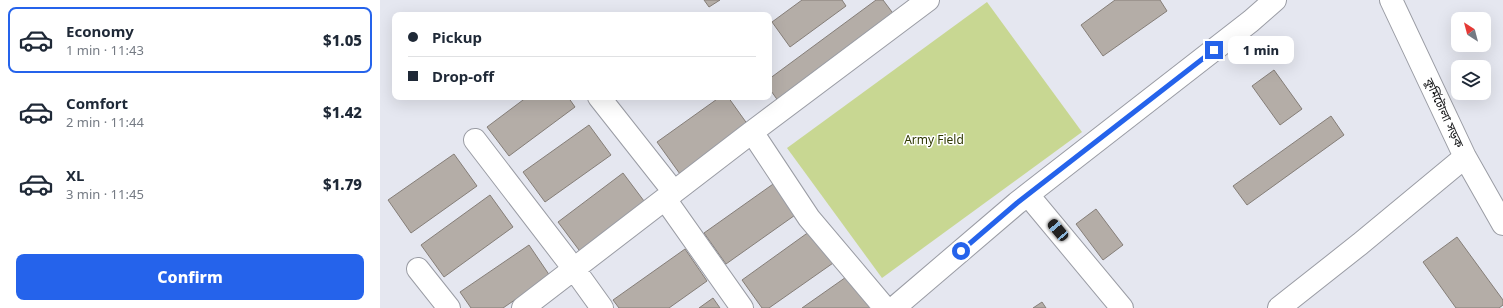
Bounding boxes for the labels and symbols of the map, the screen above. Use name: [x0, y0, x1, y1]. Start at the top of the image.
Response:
north arrow: [1451, 12, 1491, 52]
callout: 1 min: [1228, 36, 1294, 64]
route end: [1205, 41, 1223, 59]
street label: কুর্মিটোলা সড়ক: [1420, 74, 1468, 151]
park label: Army Field: [904, 131, 964, 148]
car: [1046, 217, 1070, 243]
route start: [952, 242, 970, 260]

